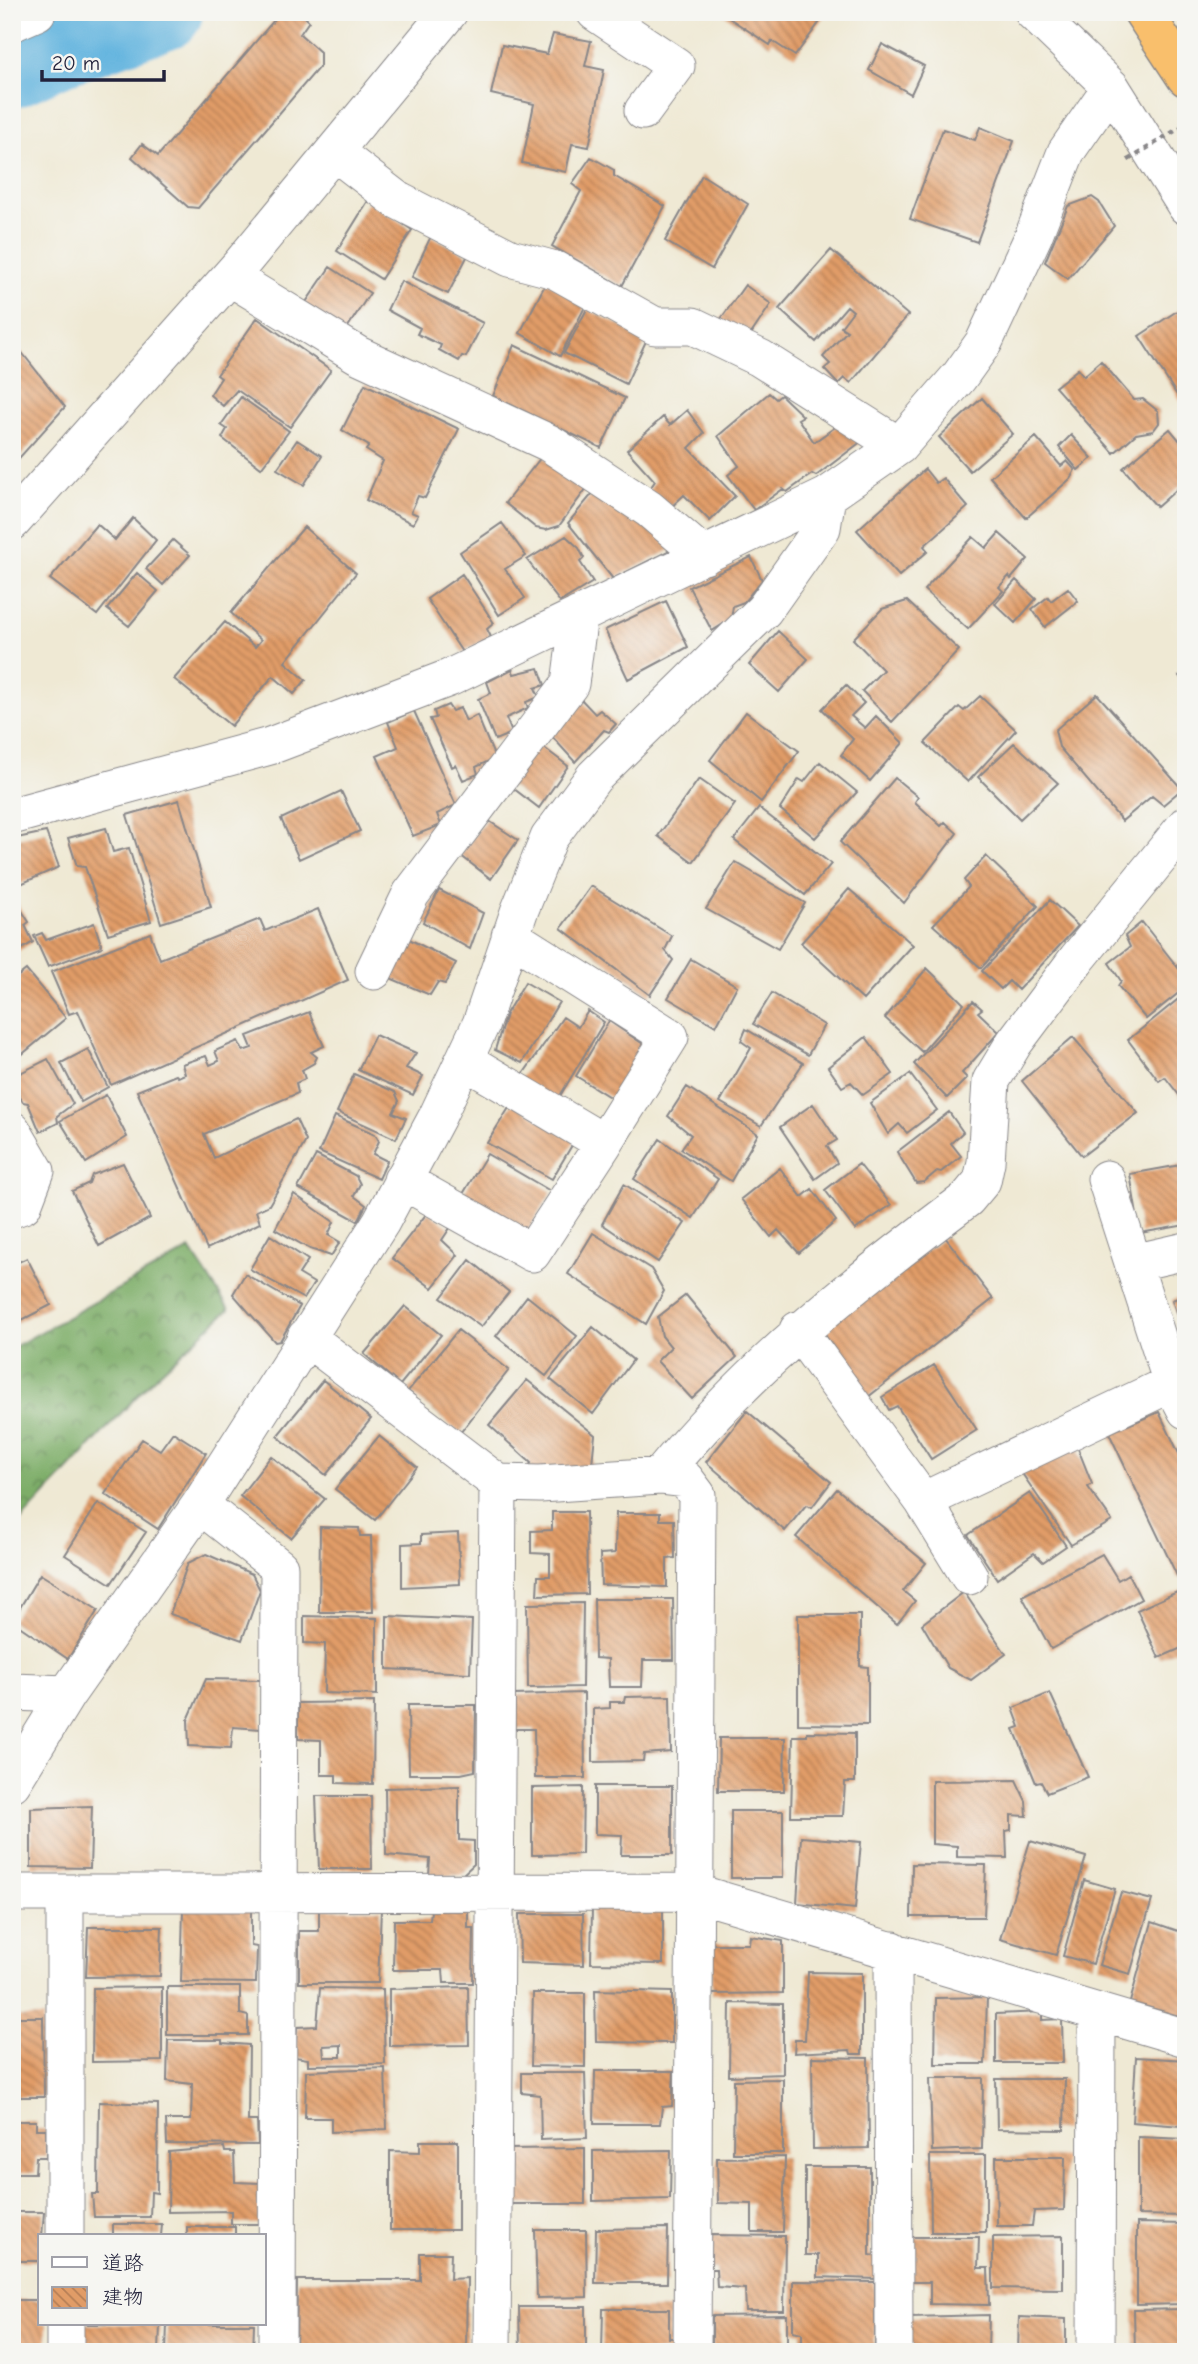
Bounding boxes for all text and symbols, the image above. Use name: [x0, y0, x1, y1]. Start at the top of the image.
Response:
scale bar: [42, 38, 164, 82]
text: 20 m: [52, 51, 100, 75]
legend: [38, 2234, 266, 2326]
text: 道路: [102, 2251, 144, 2275]
text: 建物: [102, 2285, 144, 2309]

